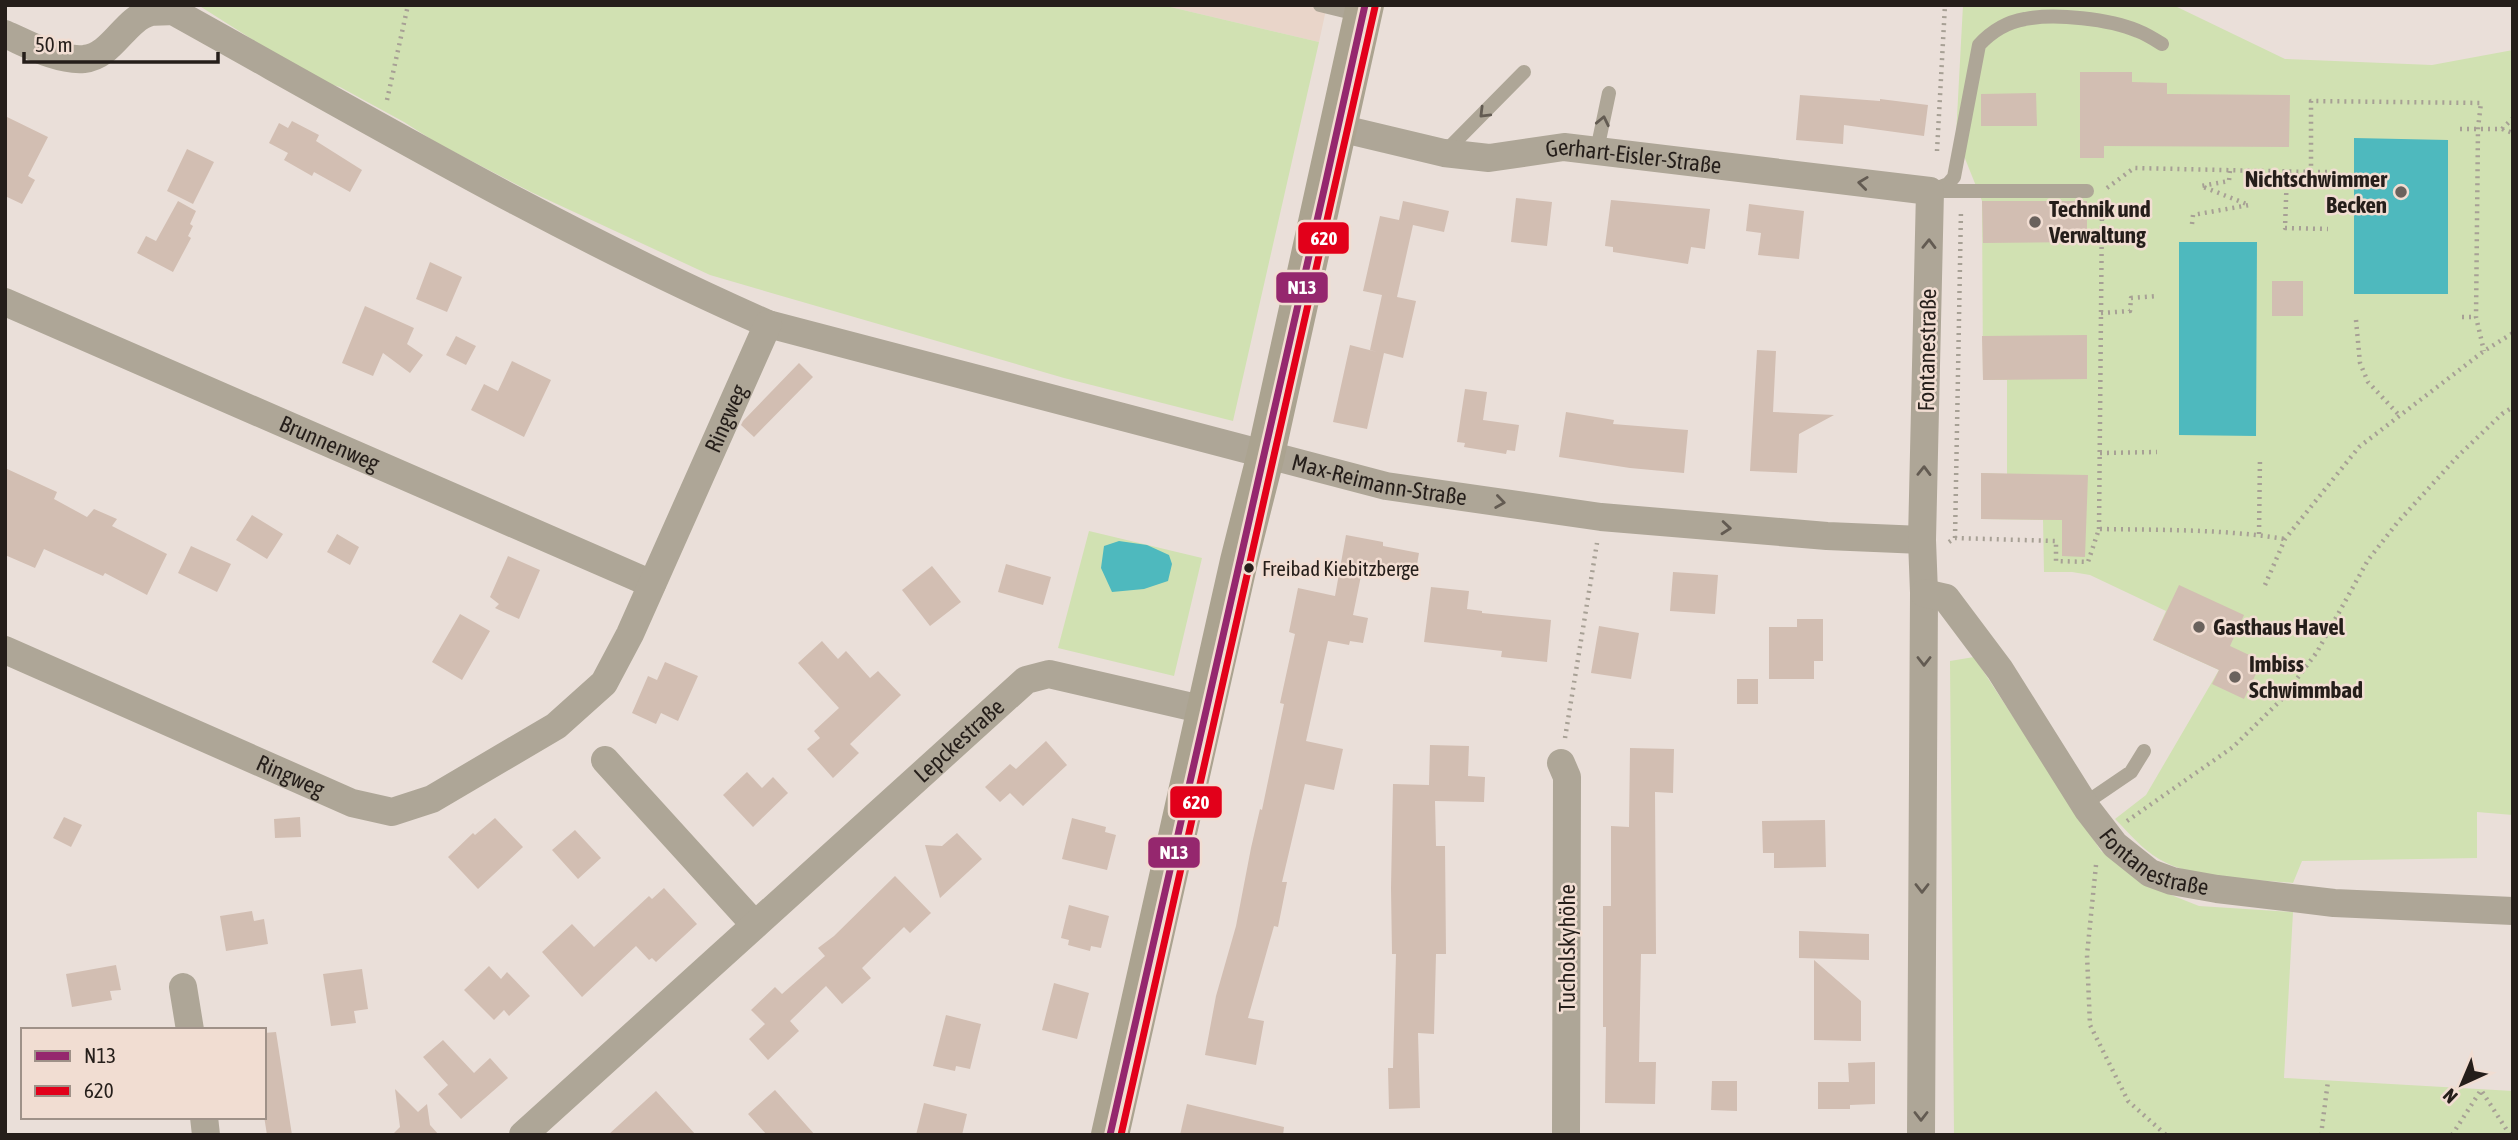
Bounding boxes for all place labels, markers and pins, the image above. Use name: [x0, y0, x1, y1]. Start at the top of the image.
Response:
place label: Nichtschwimmer Becken: [2245, 166, 2388, 218]
marker: Nichtschwimmer Becken: [2393, 184, 2409, 200]
place label: Technik und Verwaltung: [2048, 196, 2151, 248]
marker: Technik und Verwaltung: [2027, 214, 2043, 230]
place label: Freibad Kiebitzberge: [1262, 556, 1419, 580]
marker: Freibad Kiebitzberge: [1242, 561, 1256, 575]
place label: Gasthaus Havel: [2213, 614, 2346, 640]
marker: Gasthaus Havel: [2191, 619, 2207, 635]
place label: Imbiss Schwimmbad: [2249, 651, 2363, 703]
marker: Imbiss Schwimmbad: [2227, 669, 2243, 685]

